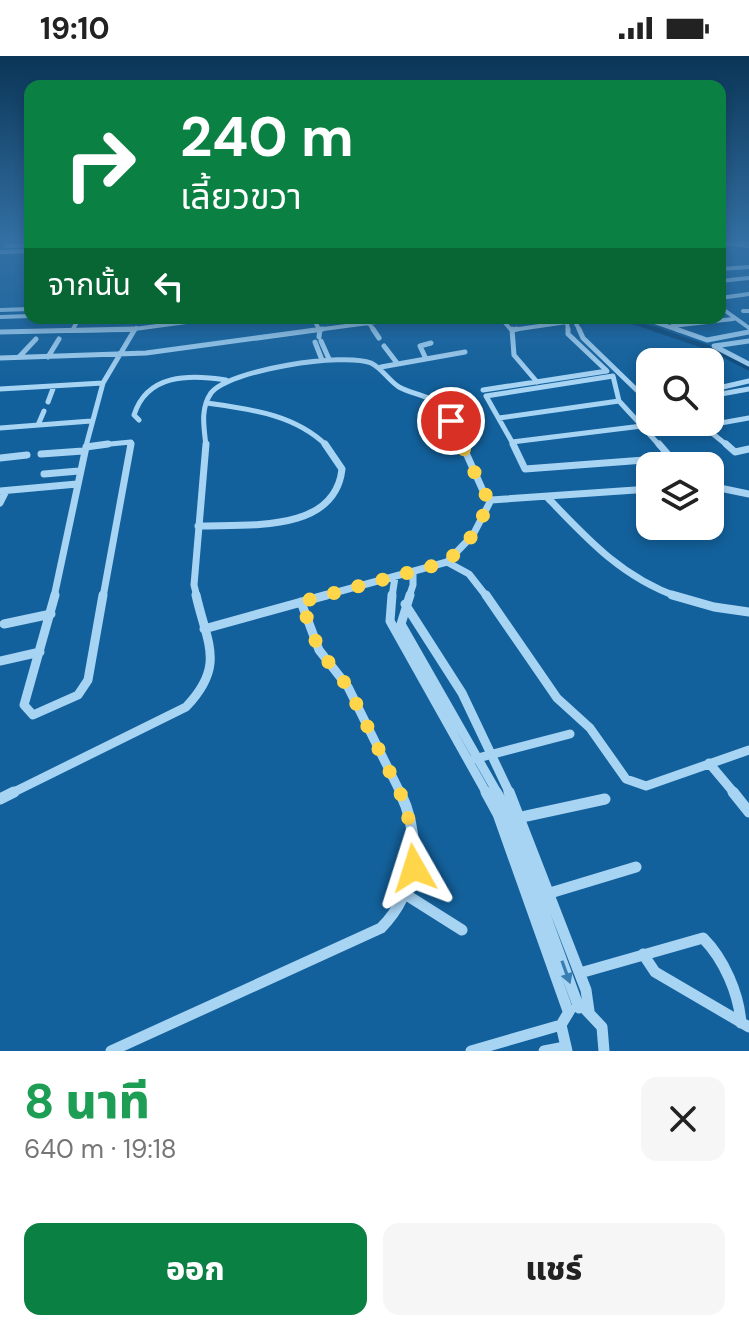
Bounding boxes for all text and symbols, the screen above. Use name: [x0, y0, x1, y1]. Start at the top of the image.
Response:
text: 19:10: [40, 9, 110, 48]
text: 240 m: [180, 100, 354, 173]
icon: right: [48, 112, 152, 216]
text: เลี้ยวขวา: [180, 173, 302, 220]
icon: left: [147, 264, 191, 308]
text: จากนั้น: [48, 265, 131, 304]
map controls: [636, 348, 724, 540]
button: search: [636, 348, 724, 436]
pin: [417, 387, 485, 455]
icon: arrive: [429, 399, 473, 443]
button: layers: [636, 452, 724, 540]
position arrow: [372, 826, 456, 910]
one-way arrow: [560, 960, 573, 984]
text: 8 นาที: [24, 1070, 150, 1133]
button: close: [641, 1077, 725, 1161]
text: 640 m · 19:18: [24, 1132, 177, 1166]
button: ออก: [24, 1223, 367, 1315]
button: แชร์: [383, 1223, 725, 1315]

